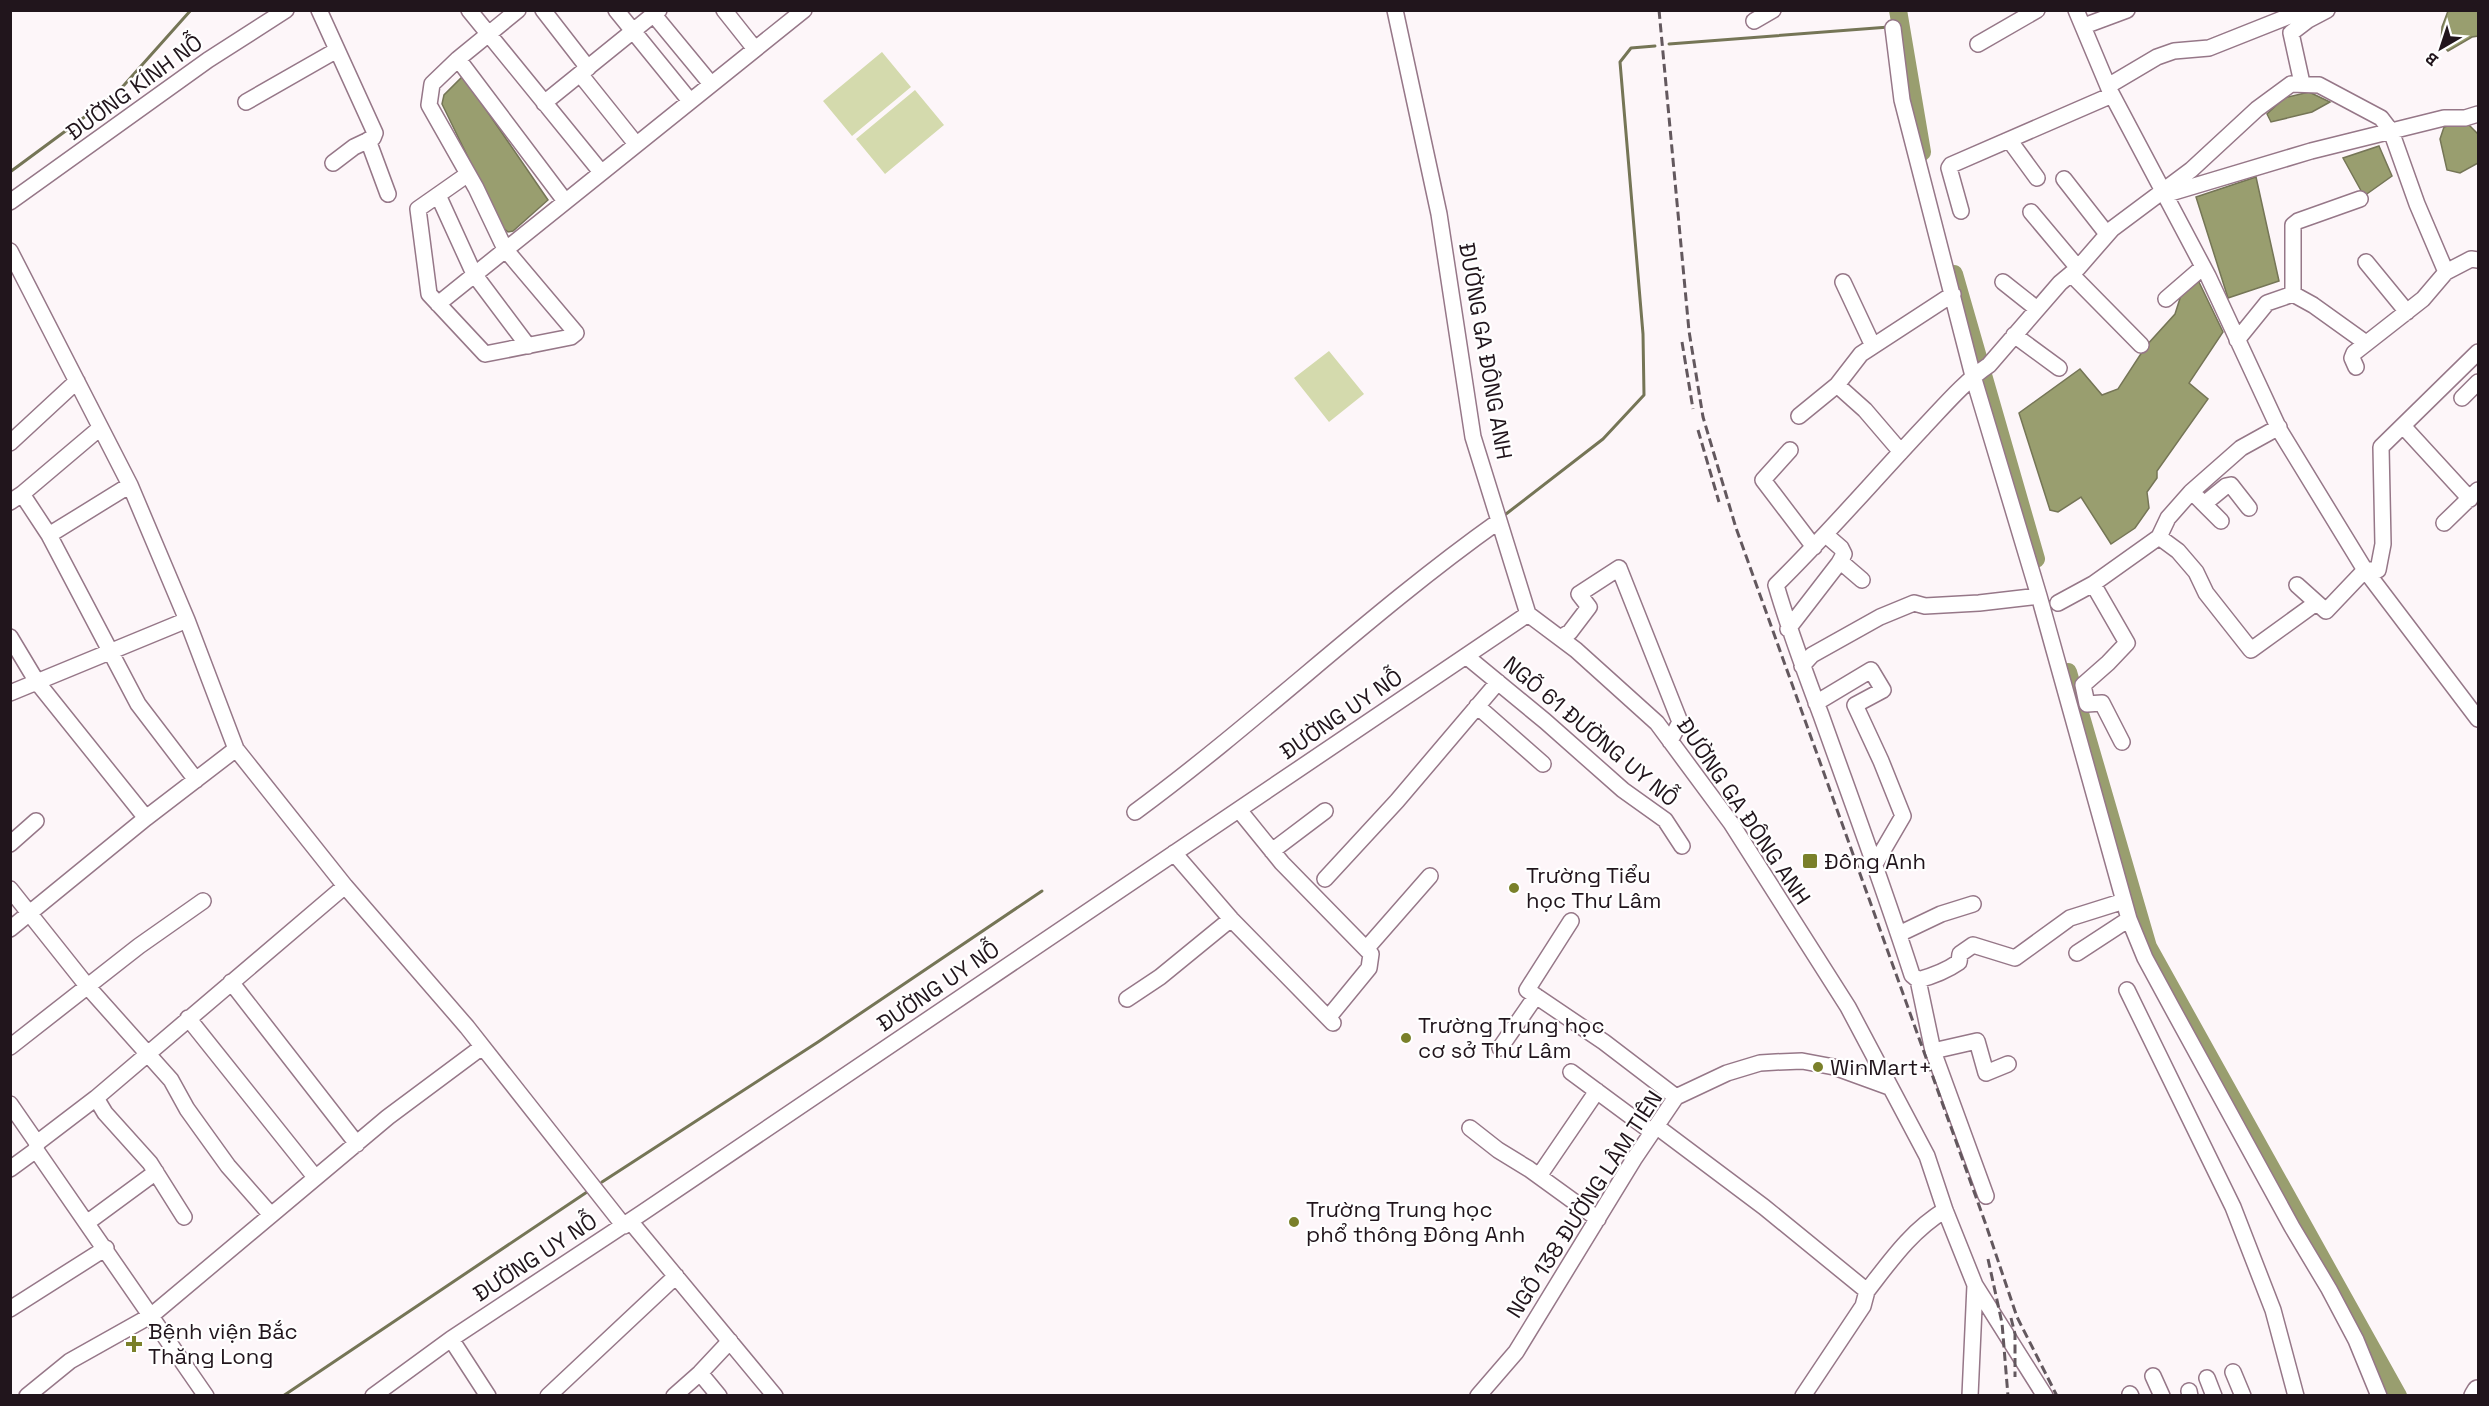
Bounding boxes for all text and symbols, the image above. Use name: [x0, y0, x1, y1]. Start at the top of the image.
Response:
north arrow: [2411, 18, 2471, 78]
street label: ĐƯỜNG KÍNH NỖ: [59, 26, 208, 146]
text: B: [2421, 48, 2443, 71]
street label: ĐƯỜNG GA ĐÔNG ANH: [1453, 240, 1519, 462]
street label: NGÕ 61 ĐƯỜNG UY NỖ: [1498, 648, 1685, 812]
street label: ĐƯỜNG UY NỖ: [1273, 661, 1408, 765]
street label: ĐƯỜNG GA ĐÔNG ANH: [1671, 712, 1817, 910]
place label: Đông Anh: [1824, 847, 1926, 875]
marker: Đông Anh: [1801, 852, 1819, 870]
place label: Trường Tiểu học Thư Lâm: [1526, 861, 1661, 914]
marker: Trường Tiểu học Thư Lâm: [1507, 881, 1521, 895]
street label: ĐƯỜNG UY NỖ: [870, 933, 1005, 1037]
place label: Trường Trung học cơ sở Thư Lâm: [1418, 1011, 1605, 1064]
marker: Trường Trung học cơ sở Thư Lâm: [1399, 1031, 1413, 1045]
place label: WinMart+: [1830, 1053, 1932, 1081]
marker: WinMart+: [1811, 1060, 1825, 1074]
street label: NGÕ 138 ĐƯỜNG LÂM TIÊN: [1500, 1085, 1668, 1323]
place label: Trường Trung học phổ thông Đông Anh: [1306, 1195, 1525, 1248]
street label: ĐƯỜNG UY NỖ: [467, 1205, 602, 1307]
marker: Trường Trung học phổ thông Đông Anh: [1287, 1215, 1301, 1229]
place label: Bệnh viện Bắc Thăng Long: [148, 1317, 298, 1370]
marker: Bệnh viện Bắc Thăng Long: [125, 1335, 143, 1353]

